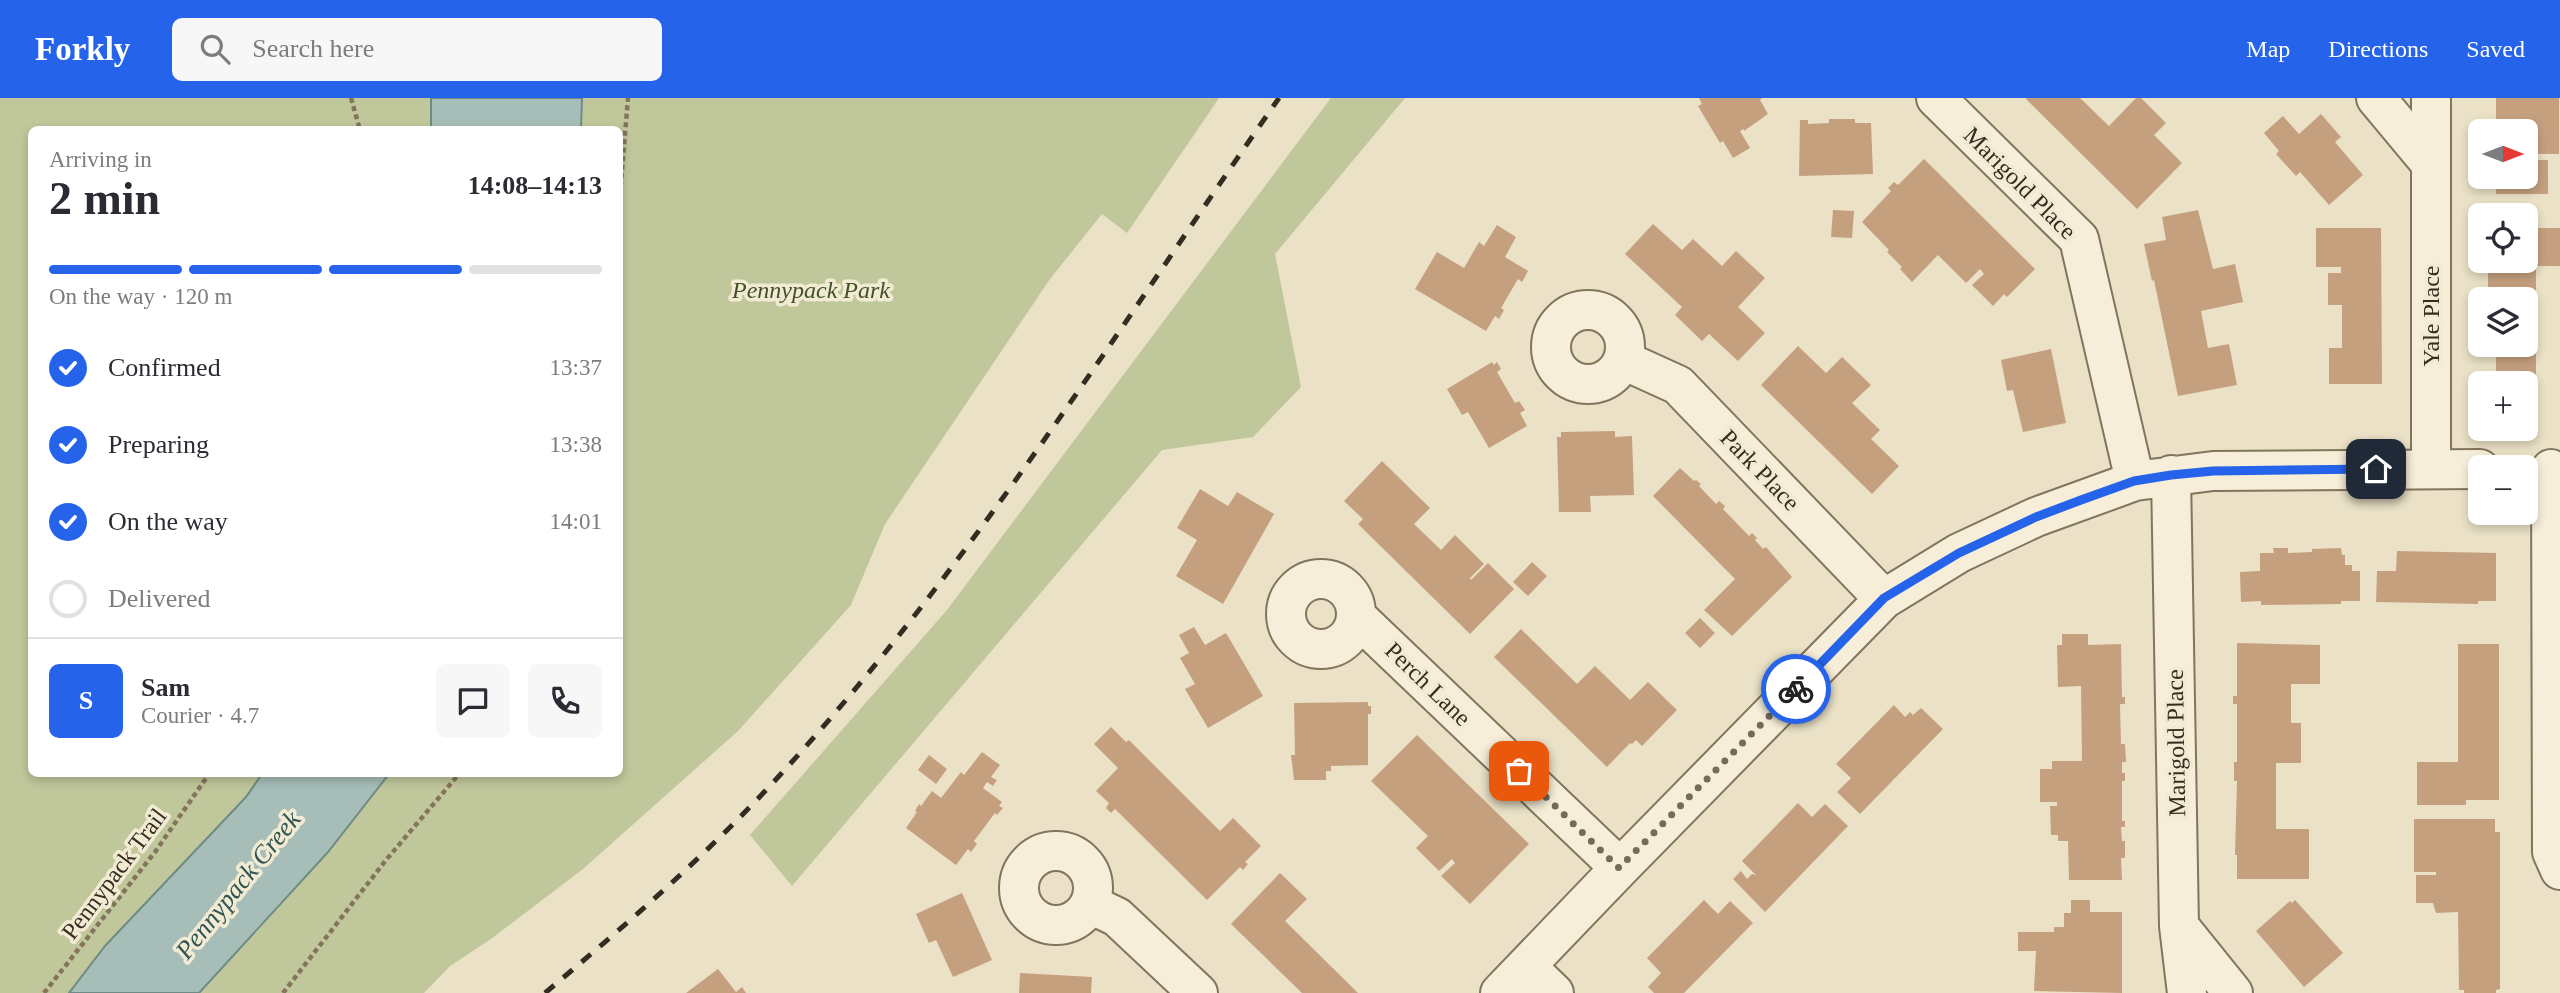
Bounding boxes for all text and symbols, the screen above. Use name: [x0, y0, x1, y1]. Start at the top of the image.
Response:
search box: [172, 18, 662, 81]
icon: search: [196, 30, 234, 68]
text: Forkly: [35, 31, 130, 67]
text: Search here: [252, 34, 374, 63]
text: Map: [2246, 36, 2290, 62]
text: Directions: [2328, 36, 2428, 62]
text: Saved: [2466, 36, 2525, 62]
north arrow: [2468, 119, 2538, 189]
map controls: [2468, 119, 2538, 525]
street label: Marigold Place: [1959, 122, 2081, 244]
text: Arriving in: [49, 147, 152, 172]
text: 14:08–14:13: [468, 171, 602, 200]
text: 2 min: [49, 173, 160, 224]
button: locate: [2468, 203, 2538, 273]
street label: Yale Place: [2418, 266, 2444, 366]
park label: Pennypack Park: [731, 277, 890, 303]
text: On the way · 120 m: [49, 284, 232, 309]
button: layers: [2468, 287, 2538, 357]
icon: check: [49, 349, 87, 387]
text: Confirmed: [108, 353, 221, 382]
text: 13:37: [550, 355, 602, 380]
button: +: [2468, 371, 2538, 441]
street label: Park Place: [1715, 424, 1805, 516]
icon: check: [49, 426, 87, 464]
text: Preparing: [108, 430, 209, 459]
text: 13:38: [550, 432, 602, 457]
pin: [2346, 439, 2406, 499]
icon: home: [2357, 450, 2395, 488]
button: −: [2468, 455, 2538, 525]
icon: check: [49, 503, 87, 541]
text: On the way: [108, 507, 228, 536]
text: 14:01: [550, 509, 602, 534]
text: Delivered: [108, 584, 211, 613]
street label: Perch Lane: [1380, 637, 1476, 731]
courier: [1761, 654, 1831, 724]
button: chat: [436, 664, 510, 738]
button: phone: [528, 664, 602, 738]
street label: Marigold Place: [2162, 669, 2190, 817]
icon: bike: [1777, 670, 1815, 708]
text: Sam: [141, 673, 190, 702]
text: S: [79, 686, 93, 715]
text: Courier · 4.7: [141, 703, 259, 728]
pin: [1489, 741, 1549, 801]
icon: bag: [1500, 752, 1538, 790]
street label: Pennypack Trail: [56, 803, 172, 944]
water label: Pennypack Creek: [169, 805, 307, 965]

